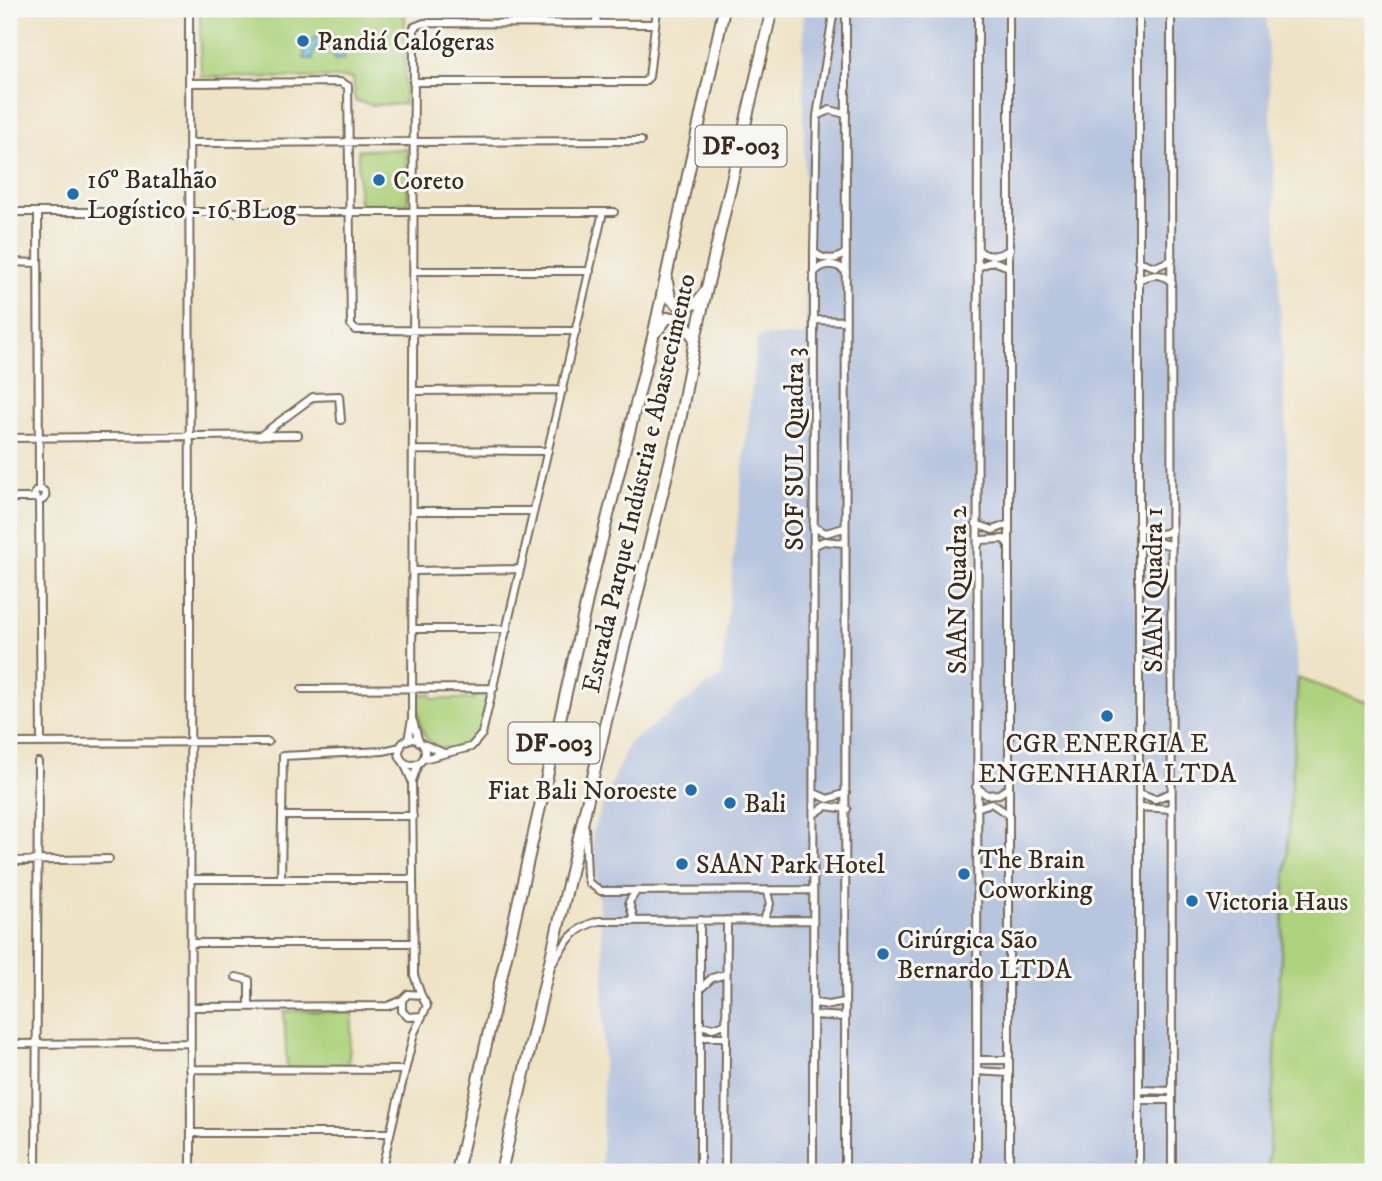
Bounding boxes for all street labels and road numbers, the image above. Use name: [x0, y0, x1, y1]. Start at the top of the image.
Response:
road number: DF-003: [696, 126, 786, 166]
street label: Estrada Parque Indústria e Abastecimento: [575, 270, 704, 696]
street label: SOF SUL Quadra 3: [779, 347, 812, 551]
street label: SAAN Quadra 2: [942, 505, 975, 674]
street label: SAAN Quadra 1: [1138, 507, 1171, 673]
road number: DF-003: [508, 722, 600, 764]

